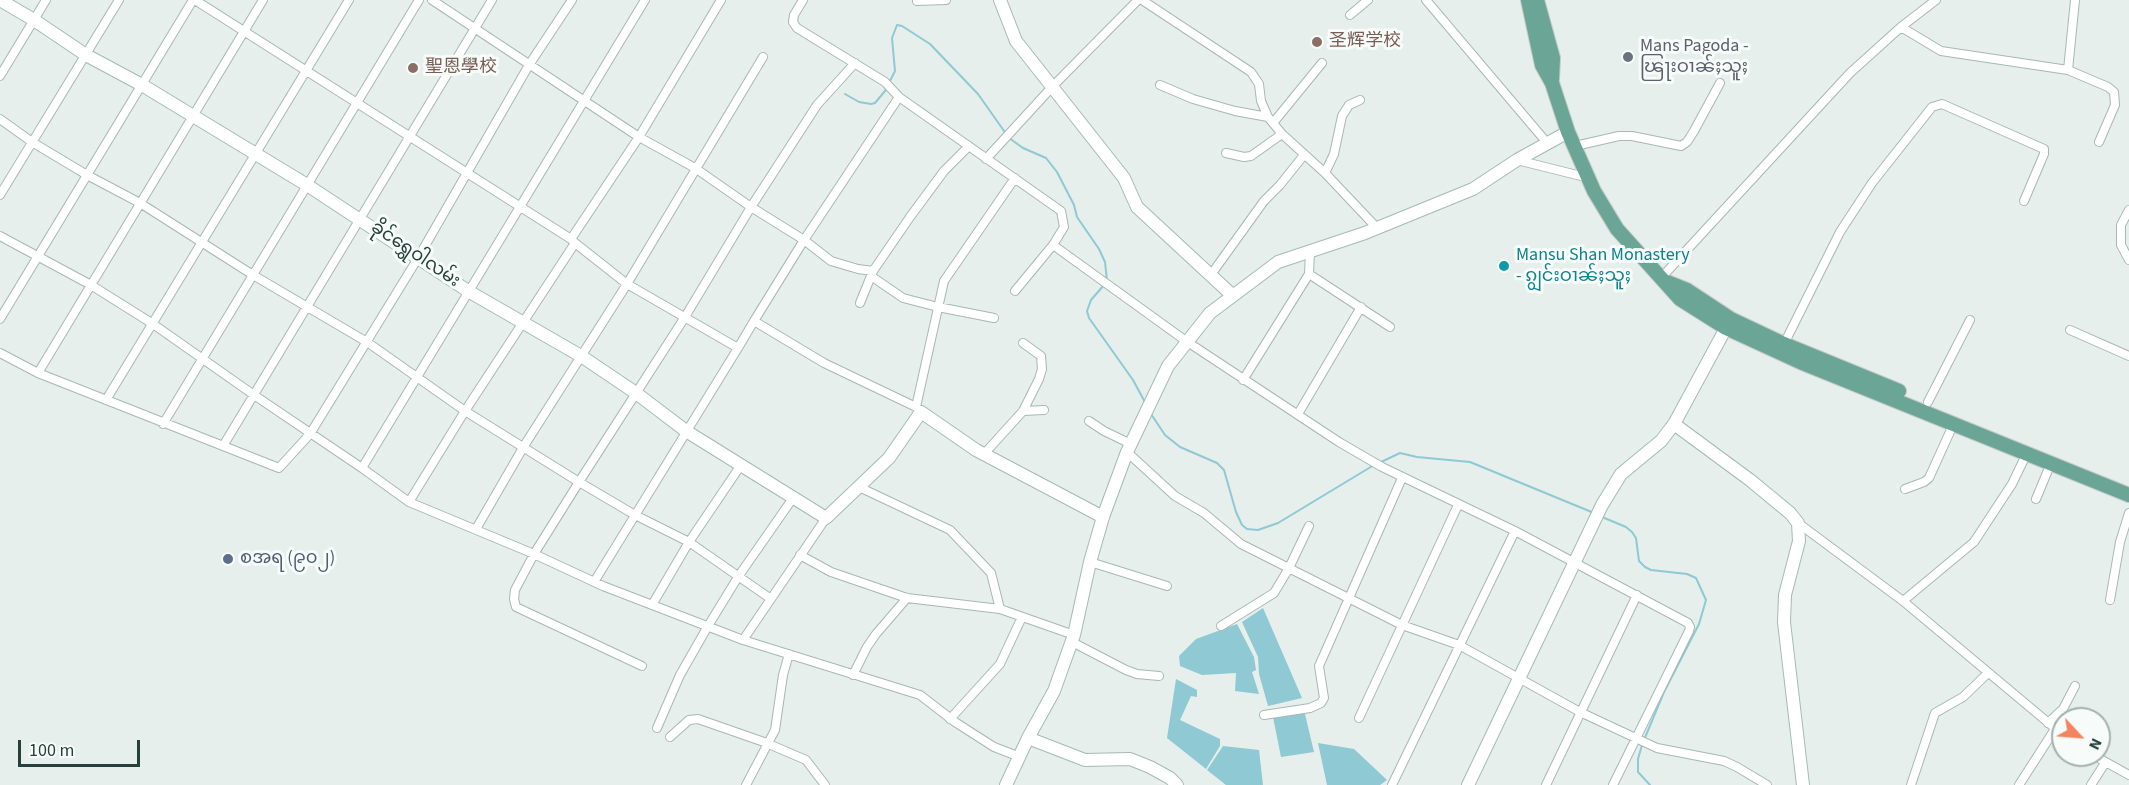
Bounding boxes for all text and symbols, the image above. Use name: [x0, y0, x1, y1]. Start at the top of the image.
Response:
place label: 圣辉学校: [1329, 31, 1401, 53]
marker: 圣辉学校: [1310, 35, 1324, 49]
place label: Mans Pagoda - ၽြႃးဝၢၼ်ႈသူႈ: [1640, 36, 1748, 78]
marker: Mans Pagoda - ၽြႃးဝၢၼ်ႈသူႈ: [1621, 50, 1635, 64]
place label: 聖恩學校: [425, 57, 497, 79]
marker: 聖恩學校: [406, 61, 420, 75]
street label: ခိုင်ရွှေဝါလမ်း: [366, 217, 464, 293]
place label: Mansu Shan Monastery - ၵျွင်းဝၢၼ်ႈသူႈ: [1516, 245, 1690, 288]
marker: Mansu Shan Monastery - ၵျွင်းဝၢၼ်ႈသူႈ: [1497, 259, 1511, 273]
place label: စအရ (၉၀၂): [240, 548, 335, 570]
marker: စအရ (၉၀၂): [221, 552, 235, 566]
north arrow: [2051, 707, 2111, 767]
scale bar: [21, 728, 142, 766]
text: N: [2083, 734, 2108, 754]
text: 100 m: [29, 738, 74, 763]

